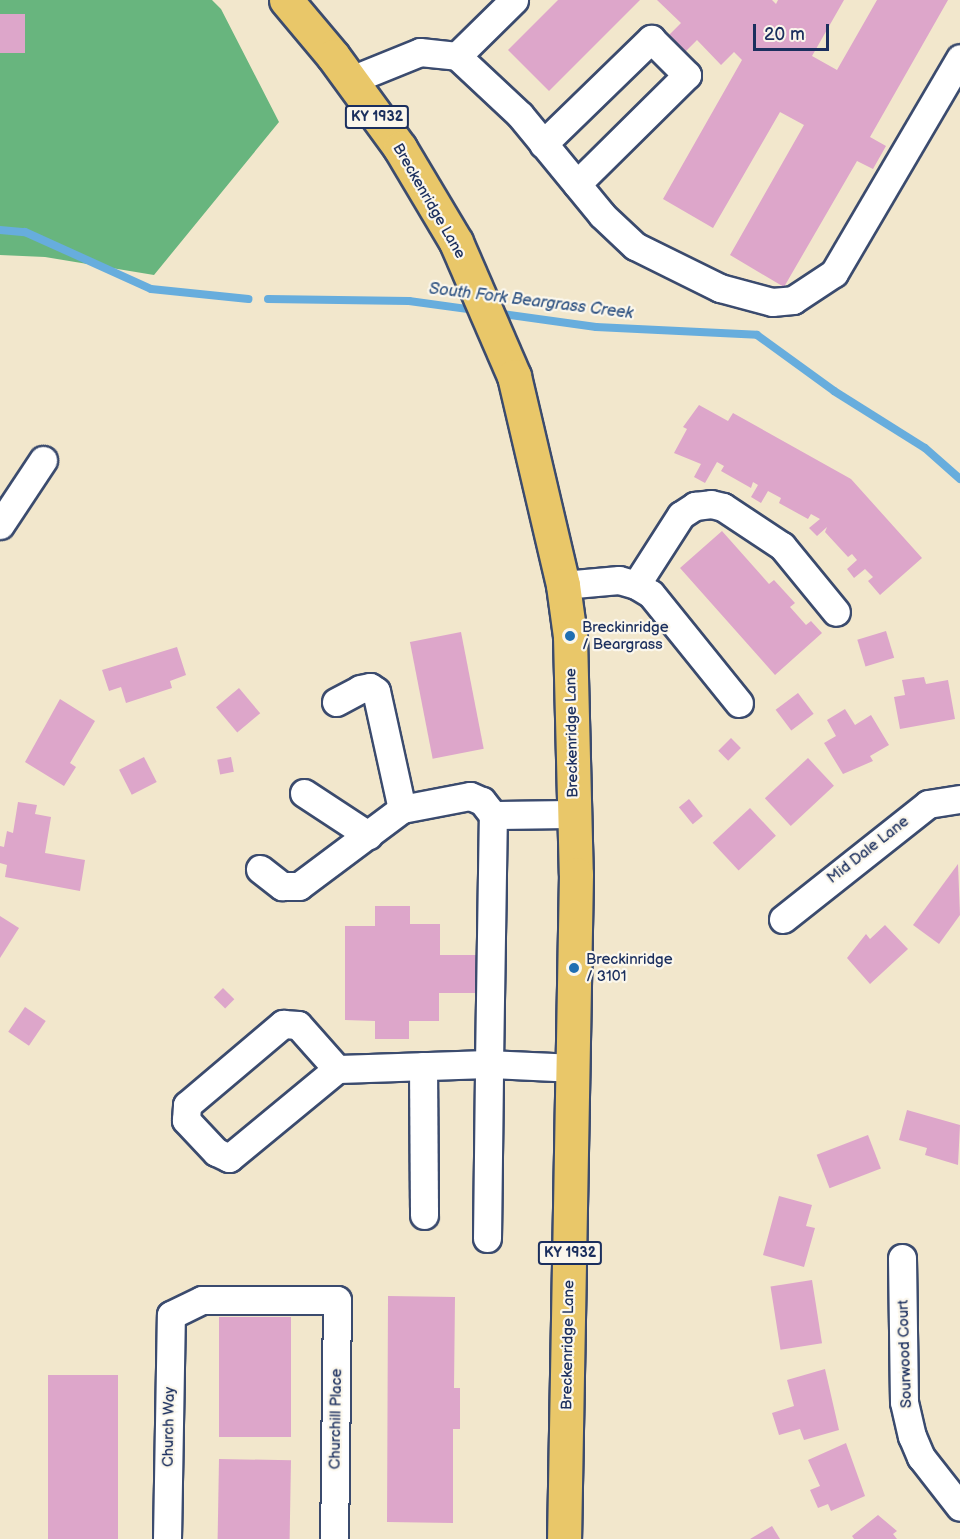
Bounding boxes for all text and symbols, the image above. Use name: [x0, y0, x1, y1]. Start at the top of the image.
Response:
scale bar: [756, 12, 832, 50]
text: 20 m: [764, 24, 805, 45]
road number: KY 1932: [344, 106, 410, 128]
street label: Breckenridge Lane: [389, 140, 469, 262]
water label: South Fork Beargrass Creek: [428, 280, 634, 324]
place label: Breckinridge / Beargrass: [582, 618, 669, 653]
marker: Breckinridge / Beargrass: [563, 629, 577, 643]
street label: Breckenridge Lane: [562, 668, 582, 798]
street label: Mid Dale Lane: [824, 813, 912, 887]
place label: Breckinridge / 3101: [586, 950, 673, 985]
marker: Breckinridge / 3101: [567, 961, 581, 975]
road number: KY 1932: [537, 1242, 603, 1264]
street label: Breckenridge Lane: [558, 1280, 578, 1410]
street label: Sourwood Court: [894, 1300, 916, 1408]
street label: Churchill Place: [326, 1368, 346, 1470]
street label: Church Way: [159, 1386, 179, 1468]

